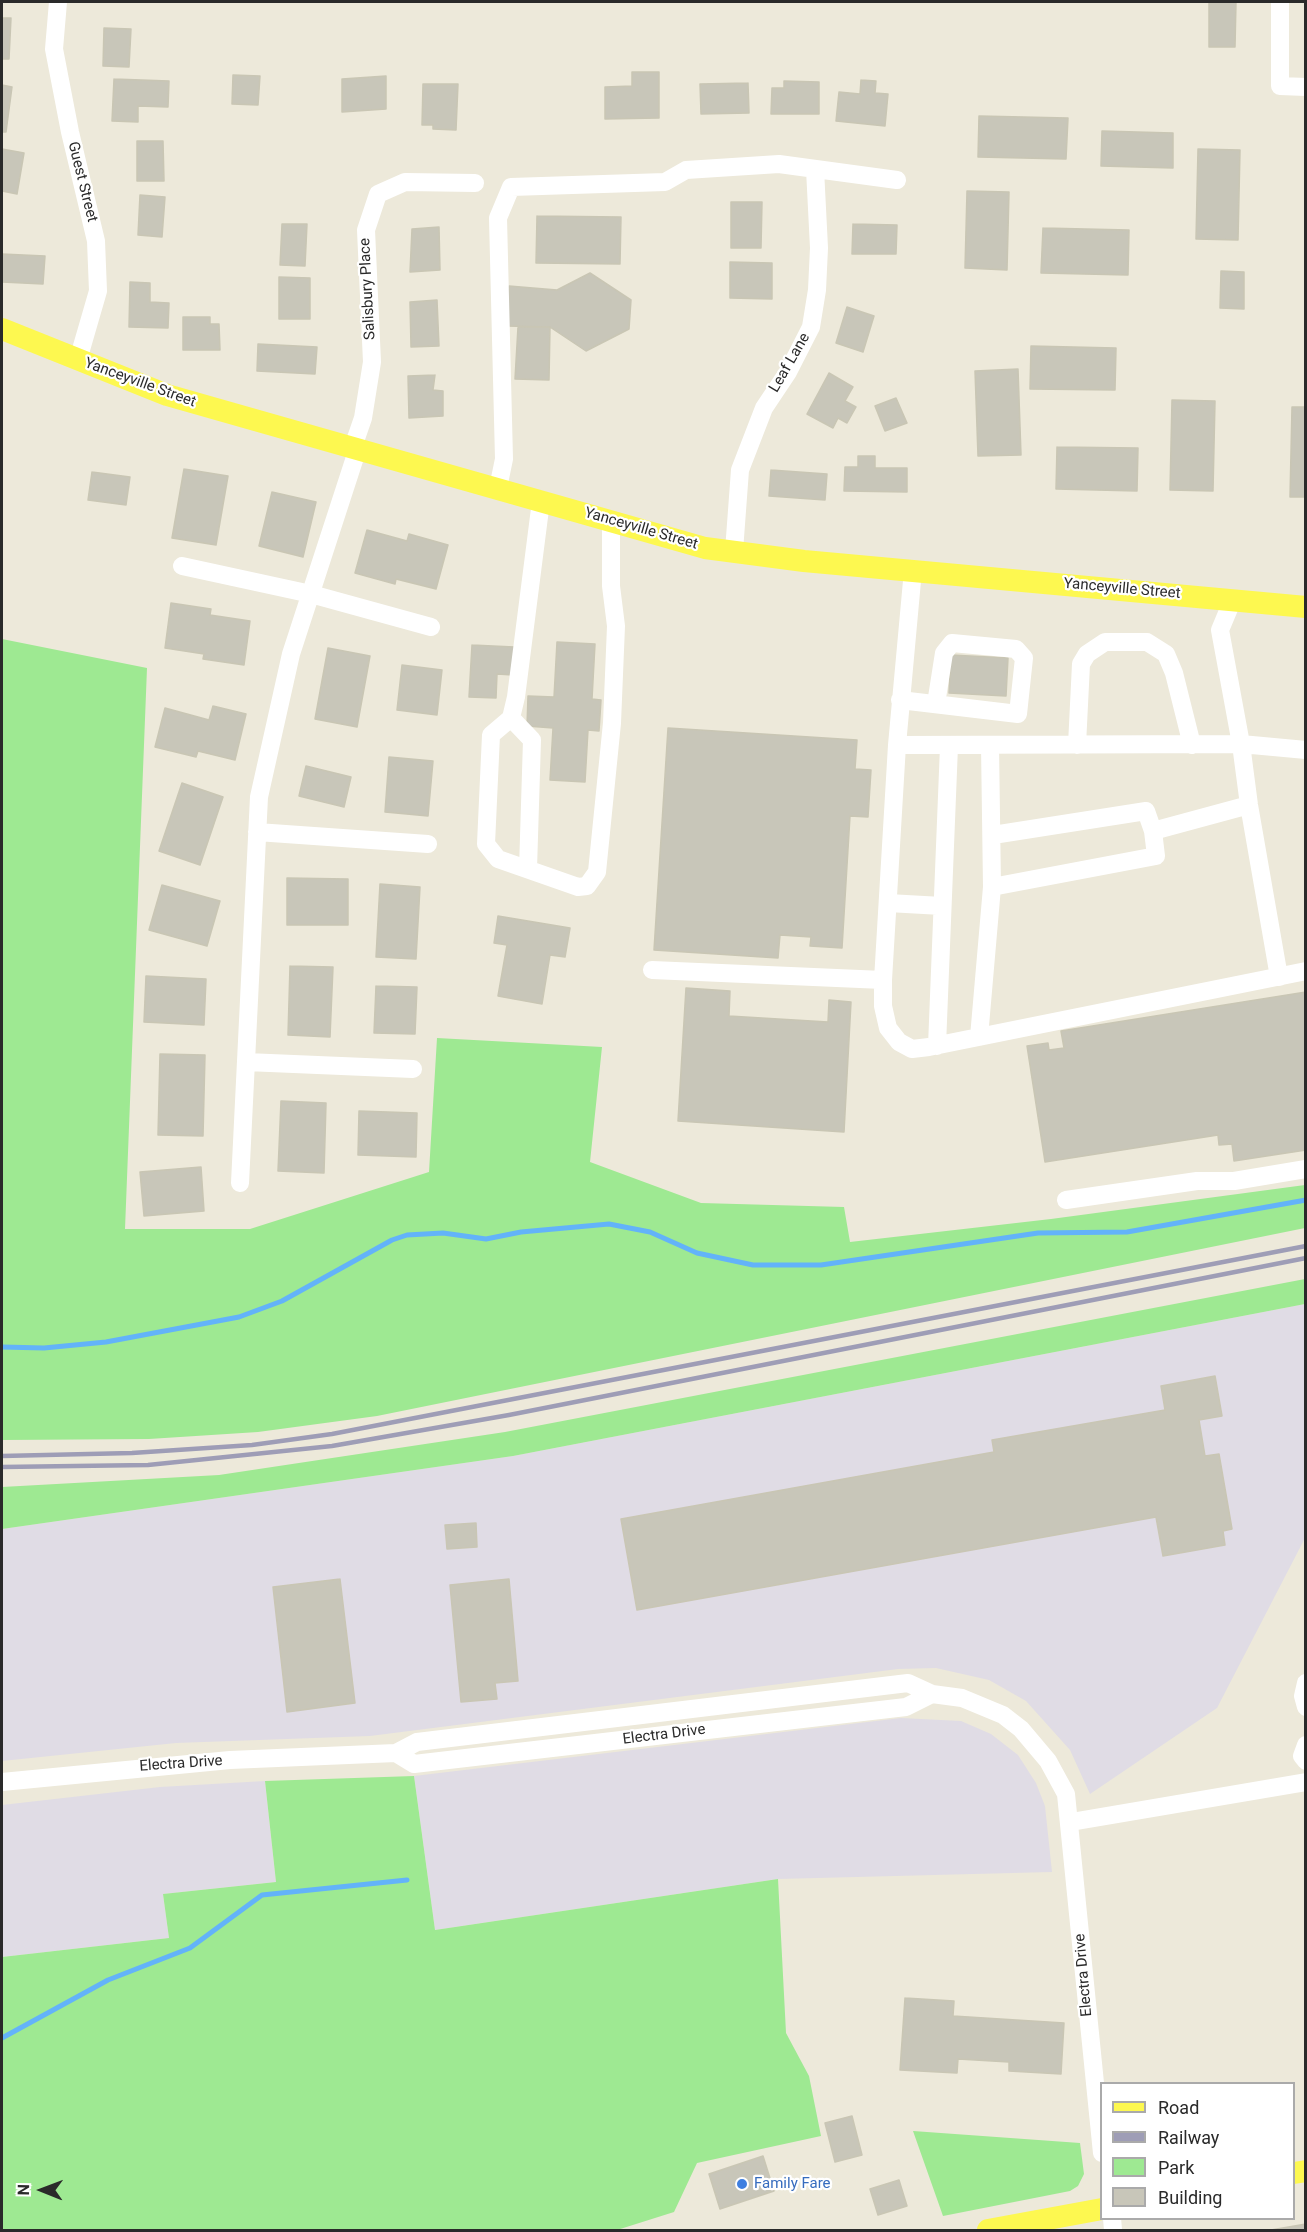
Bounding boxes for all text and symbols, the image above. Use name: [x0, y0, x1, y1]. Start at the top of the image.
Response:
street label: Guest Street: [63, 140, 101, 224]
street label: Salisbury Place: [356, 238, 380, 340]
street label: Leaf Lane: [766, 330, 814, 396]
street label: Yanceyville Street: [82, 355, 198, 411]
street label: Yanceyville Street: [582, 504, 700, 554]
street label: Yanceyville Street: [1063, 575, 1181, 603]
street label: Electra Drive: [622, 1721, 706, 1749]
street label: Electra Drive: [139, 1752, 223, 1776]
street label: Electra Drive: [1071, 1933, 1097, 2017]
legend: [1100, 2082, 1295, 2220]
text: Road: [1158, 2097, 1199, 2118]
text: Railway: [1158, 2127, 1219, 2148]
text: Park: [1158, 2157, 1194, 2178]
north arrow: [12, 2160, 72, 2220]
place label: Family Fare: [754, 2175, 831, 2193]
marker: Family Fare: [735, 2177, 749, 2191]
text: N: [14, 2184, 33, 2195]
text: Building: [1158, 2187, 1222, 2208]

